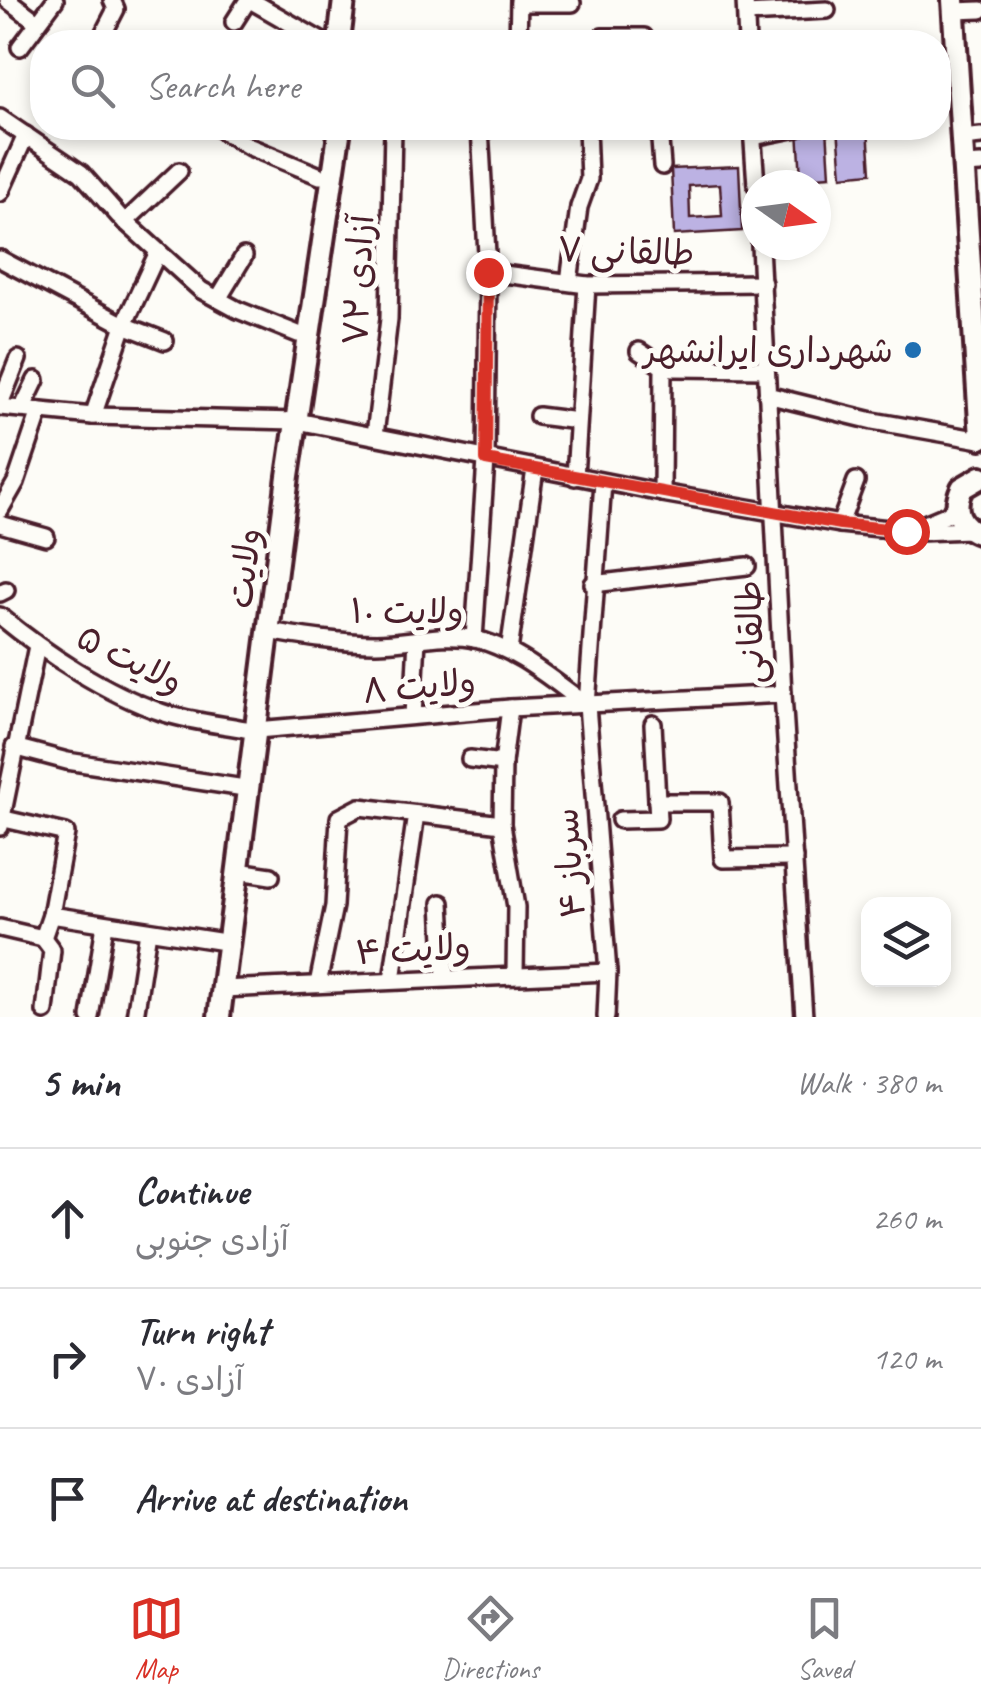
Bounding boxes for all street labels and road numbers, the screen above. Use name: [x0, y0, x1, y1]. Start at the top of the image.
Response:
street label: آزادی ۷۲: [333, 212, 384, 347]
street label: طالقانی ۷: [557, 227, 695, 276]
street label: ولایت: [217, 525, 272, 611]
street label: طالقانی: [726, 579, 775, 685]
street label: ولایت ۱۰: [350, 589, 464, 634]
street label: ولایت ۵: [69, 614, 191, 704]
street label: ولایت ۸: [361, 659, 478, 714]
street label: سرباز ۴: [543, 806, 596, 920]
street label: ولایت ۴: [354, 924, 472, 975]

